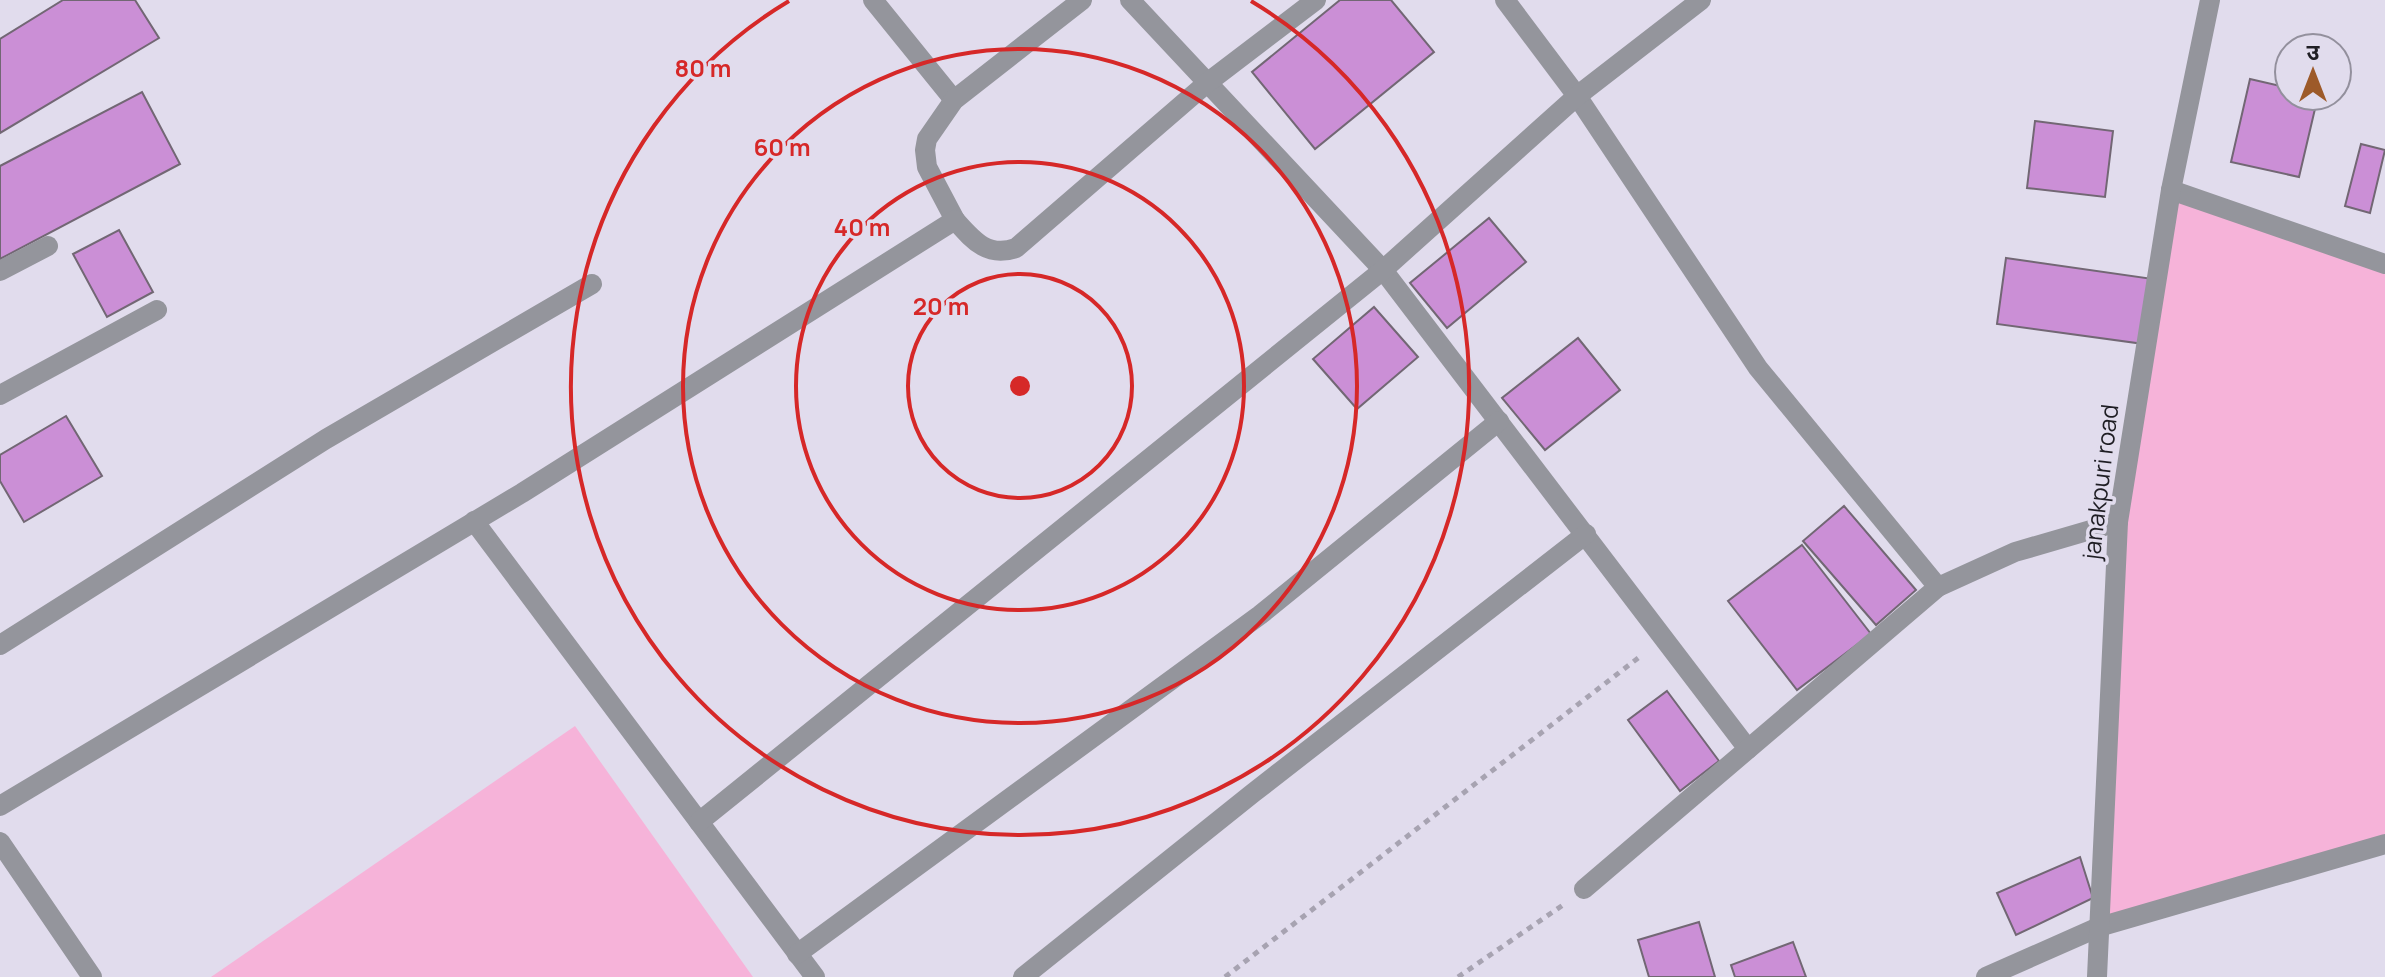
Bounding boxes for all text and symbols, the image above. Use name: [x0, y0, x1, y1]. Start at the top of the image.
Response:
north arrow: [2273, 32, 2353, 112]
text: उ: [2307, 37, 2321, 67]
text: 80 m: [675, 51, 731, 84]
text: 60 m: [753, 130, 811, 163]
text: 40 m: [834, 210, 890, 243]
text: 20 m: [913, 289, 969, 322]
centre of rings: [1006, 372, 1034, 400]
street label: janakpuri road: [2073, 402, 2125, 563]

